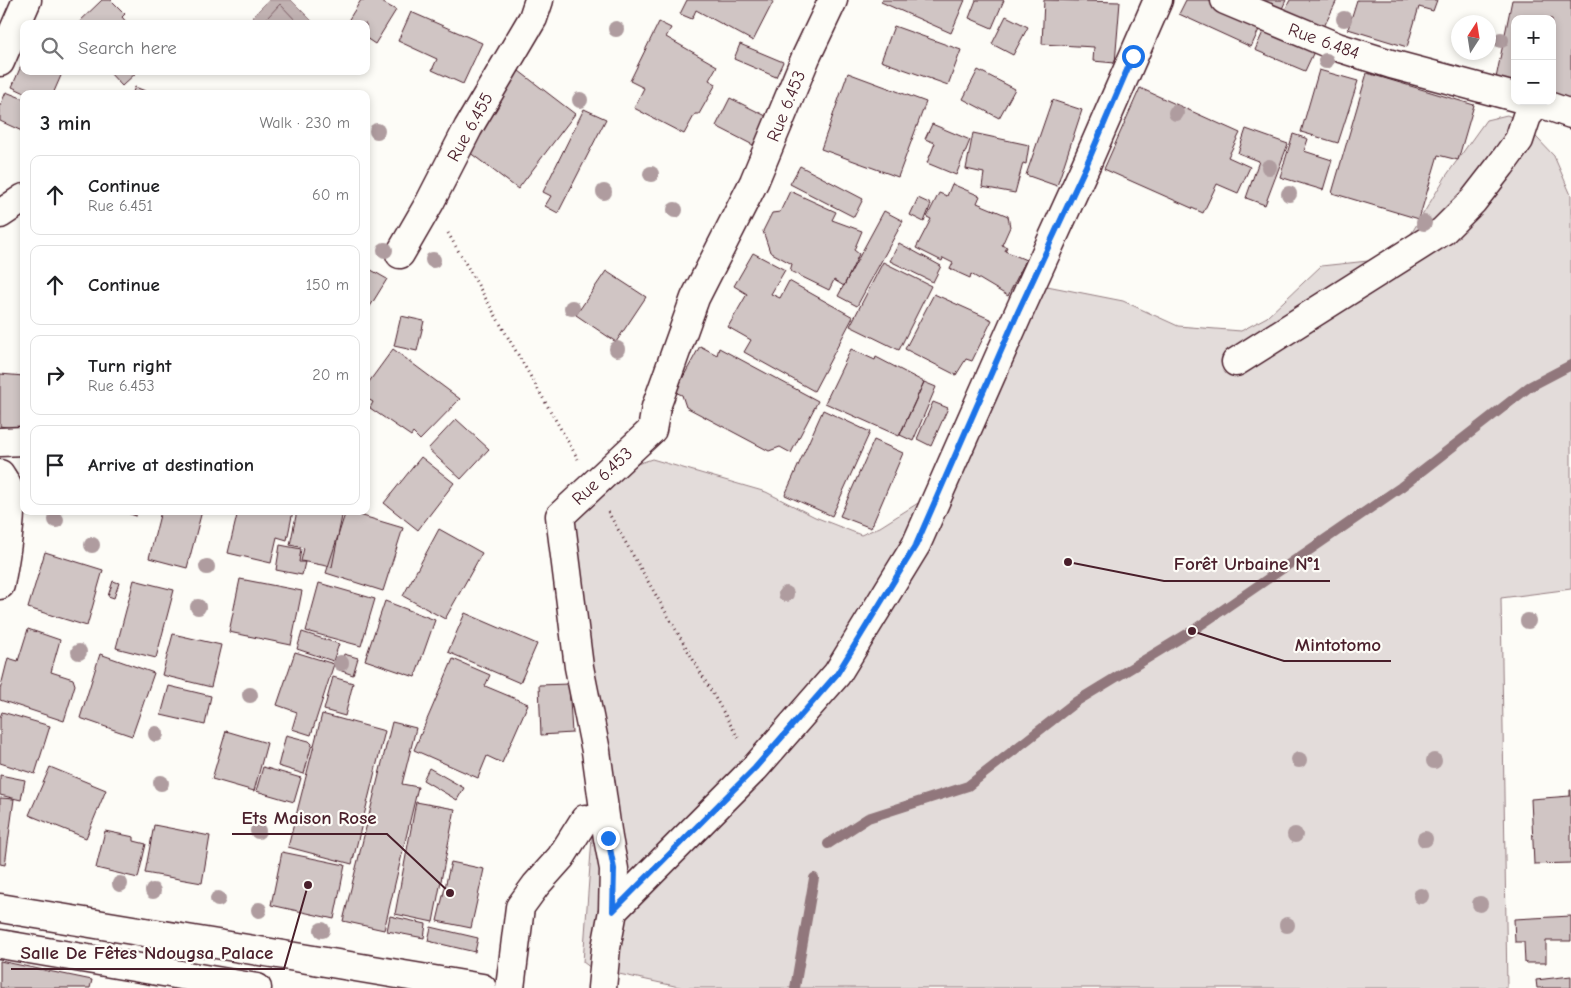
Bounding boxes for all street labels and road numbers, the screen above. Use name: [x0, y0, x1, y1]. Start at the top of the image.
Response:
street label: Rue 6.484: [1285, 19, 1362, 64]
street label: Rue 6.453: [763, 67, 810, 145]
street label: Rue 6.455: [443, 89, 498, 165]
street label: Rue 6.453: [568, 443, 637, 510]

